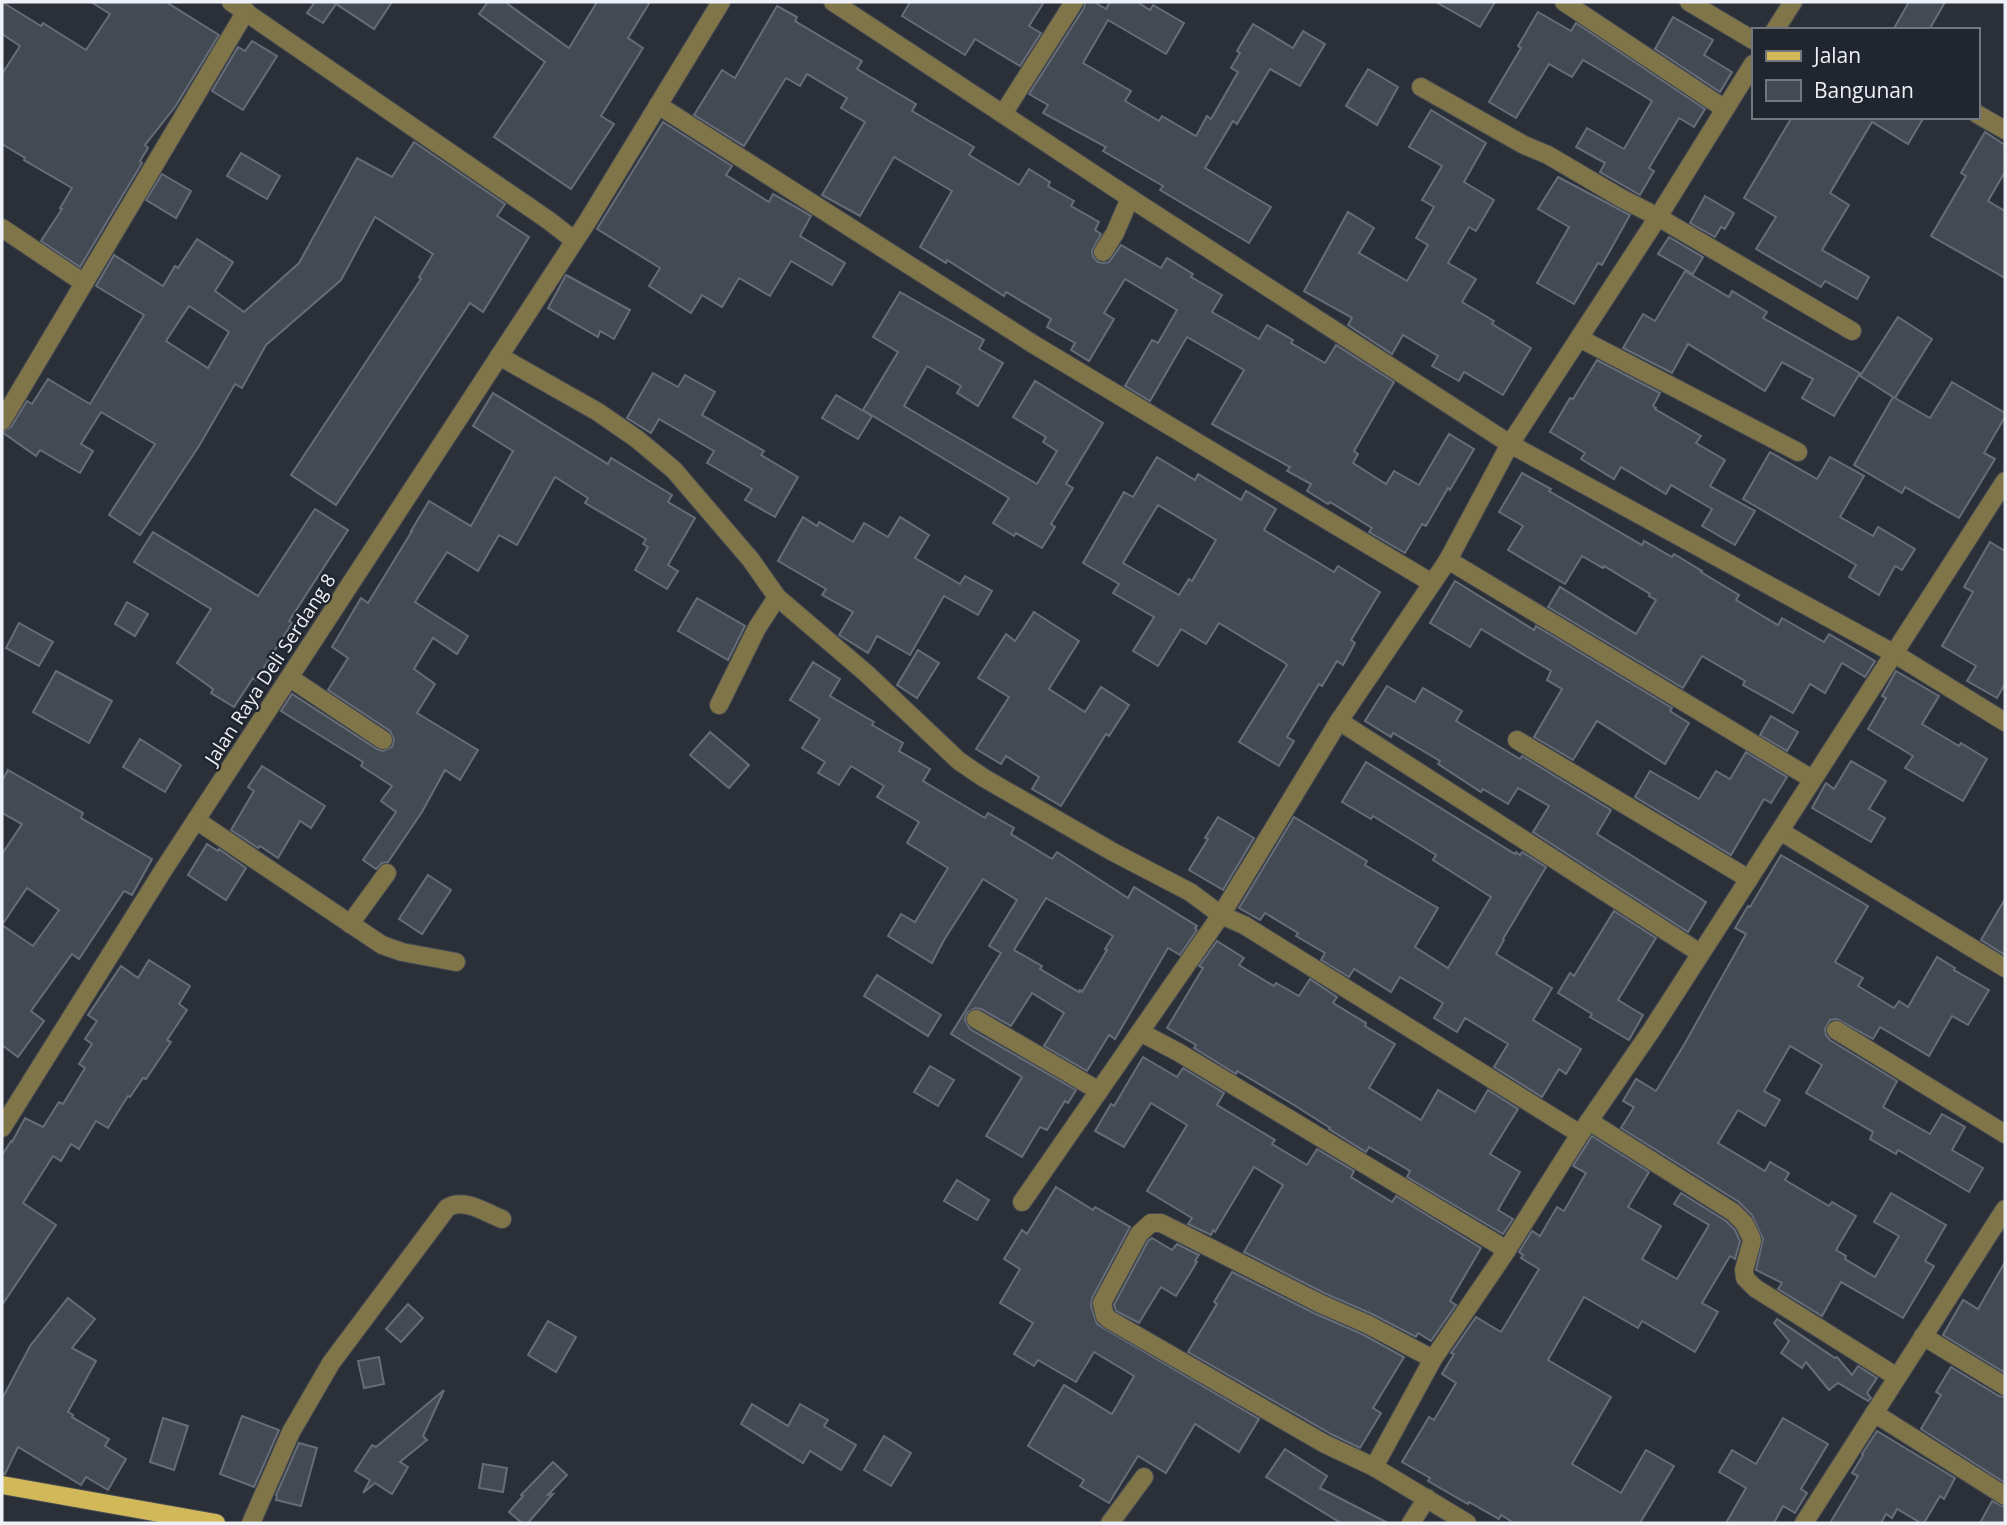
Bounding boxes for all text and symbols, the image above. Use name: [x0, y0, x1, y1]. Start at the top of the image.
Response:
legend: [1752, 28, 1979, 119]
text: Jalan: [1812, 41, 1861, 69]
text: Bangunan: [1814, 76, 1914, 104]
street label: Jalan Raya Deli Serdang 8: [197, 569, 342, 771]

